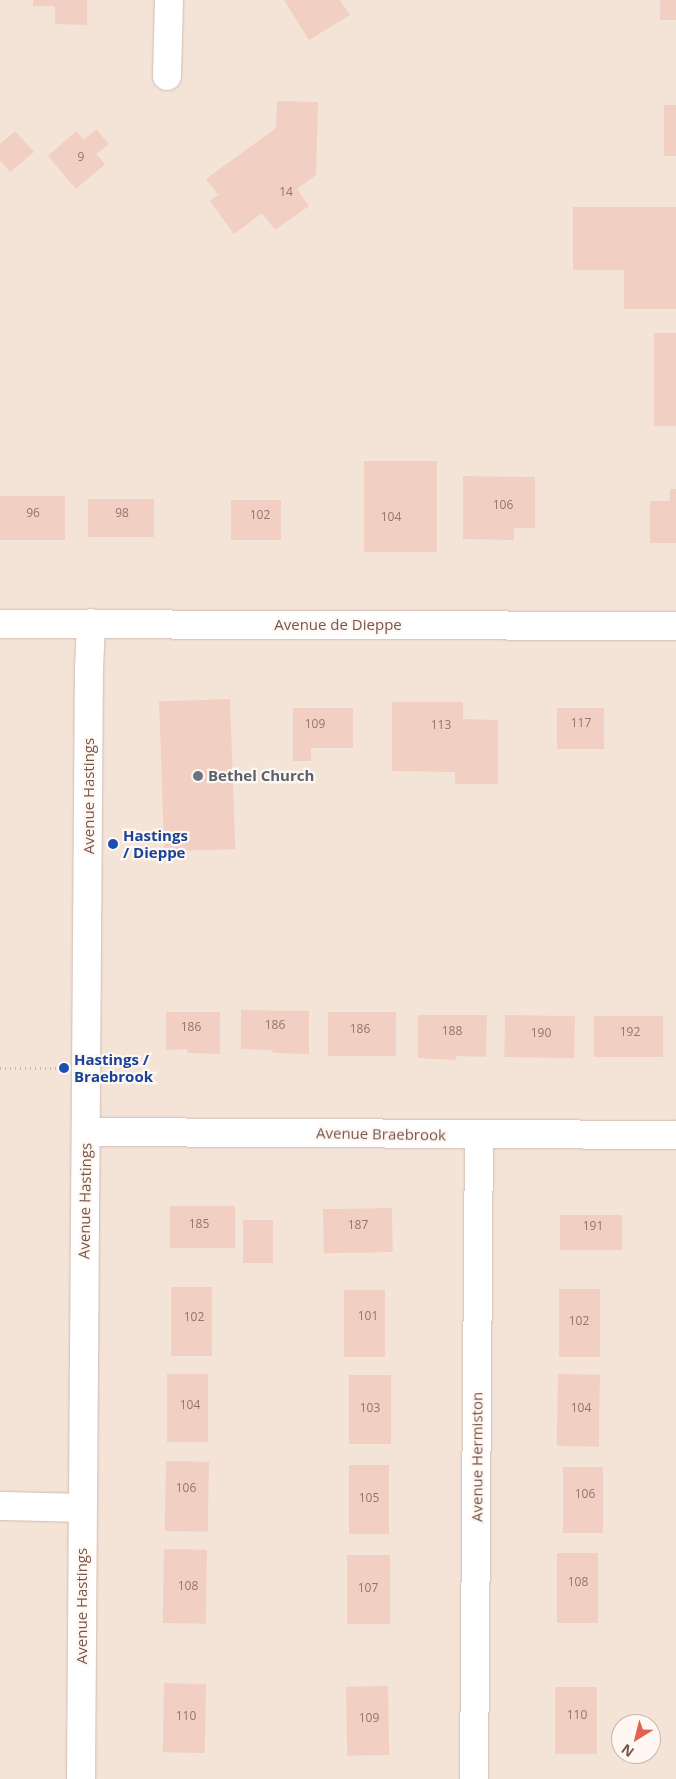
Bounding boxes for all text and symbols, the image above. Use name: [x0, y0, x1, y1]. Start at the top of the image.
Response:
house number: 9: [78, 150, 84, 164]
house number: 14: [279, 185, 293, 199]
house number: 106: [493, 498, 513, 512]
house number: 96: [26, 506, 40, 520]
house number: 98: [115, 506, 129, 520]
house number: 102: [250, 508, 270, 522]
house number: 104: [381, 510, 401, 524]
street label: Avenue de Dieppe: [274, 616, 402, 634]
house number: 117: [571, 716, 591, 730]
house number: 109: [305, 717, 325, 731]
house number: 113: [431, 718, 451, 732]
street label: Avenue Hastings: [80, 738, 98, 854]
place label: Bethel Church: [208, 767, 314, 785]
marker: Bethel Church: [192, 770, 204, 782]
place label: Hastings / Dieppe: [123, 826, 188, 861]
marker: Hastings / Dieppe: [107, 838, 119, 850]
house number: 186: [265, 1018, 285, 1032]
house number: 186: [181, 1020, 201, 1034]
house number: 186: [350, 1022, 370, 1036]
house number: 188: [442, 1024, 462, 1038]
house number: 192: [620, 1025, 640, 1039]
house number: 190: [531, 1026, 551, 1040]
place label: Hastings / Braebrook: [74, 1050, 153, 1085]
marker: Hastings / Braebrook: [58, 1062, 70, 1074]
street label: Avenue Braebrook: [316, 1124, 446, 1144]
street label: Avenue Hastings: [75, 1143, 95, 1259]
house number: 185: [189, 1217, 209, 1231]
house number: 187: [348, 1218, 368, 1232]
house number: 191: [583, 1219, 603, 1233]
house number: 101: [358, 1309, 378, 1323]
house number: 102: [184, 1310, 204, 1324]
house number: 102: [569, 1314, 589, 1328]
street label: Avenue Hermiston: [468, 1392, 486, 1522]
house number: 104: [180, 1398, 200, 1412]
house number: 103: [360, 1401, 380, 1415]
house number: 104: [571, 1401, 591, 1415]
house number: 106: [176, 1481, 196, 1495]
house number: 106: [575, 1487, 595, 1501]
house number: 105: [359, 1491, 379, 1505]
street label: Avenue Hastings: [73, 1548, 91, 1664]
house number: 108: [568, 1575, 588, 1589]
house number: 108: [178, 1579, 198, 1593]
house number: 107: [358, 1581, 378, 1595]
house number: 110: [567, 1708, 587, 1722]
house number: 110: [176, 1709, 196, 1723]
house number: 109: [359, 1711, 379, 1725]
north arrow: [611, 1714, 661, 1764]
text: N: [617, 1740, 638, 1762]

